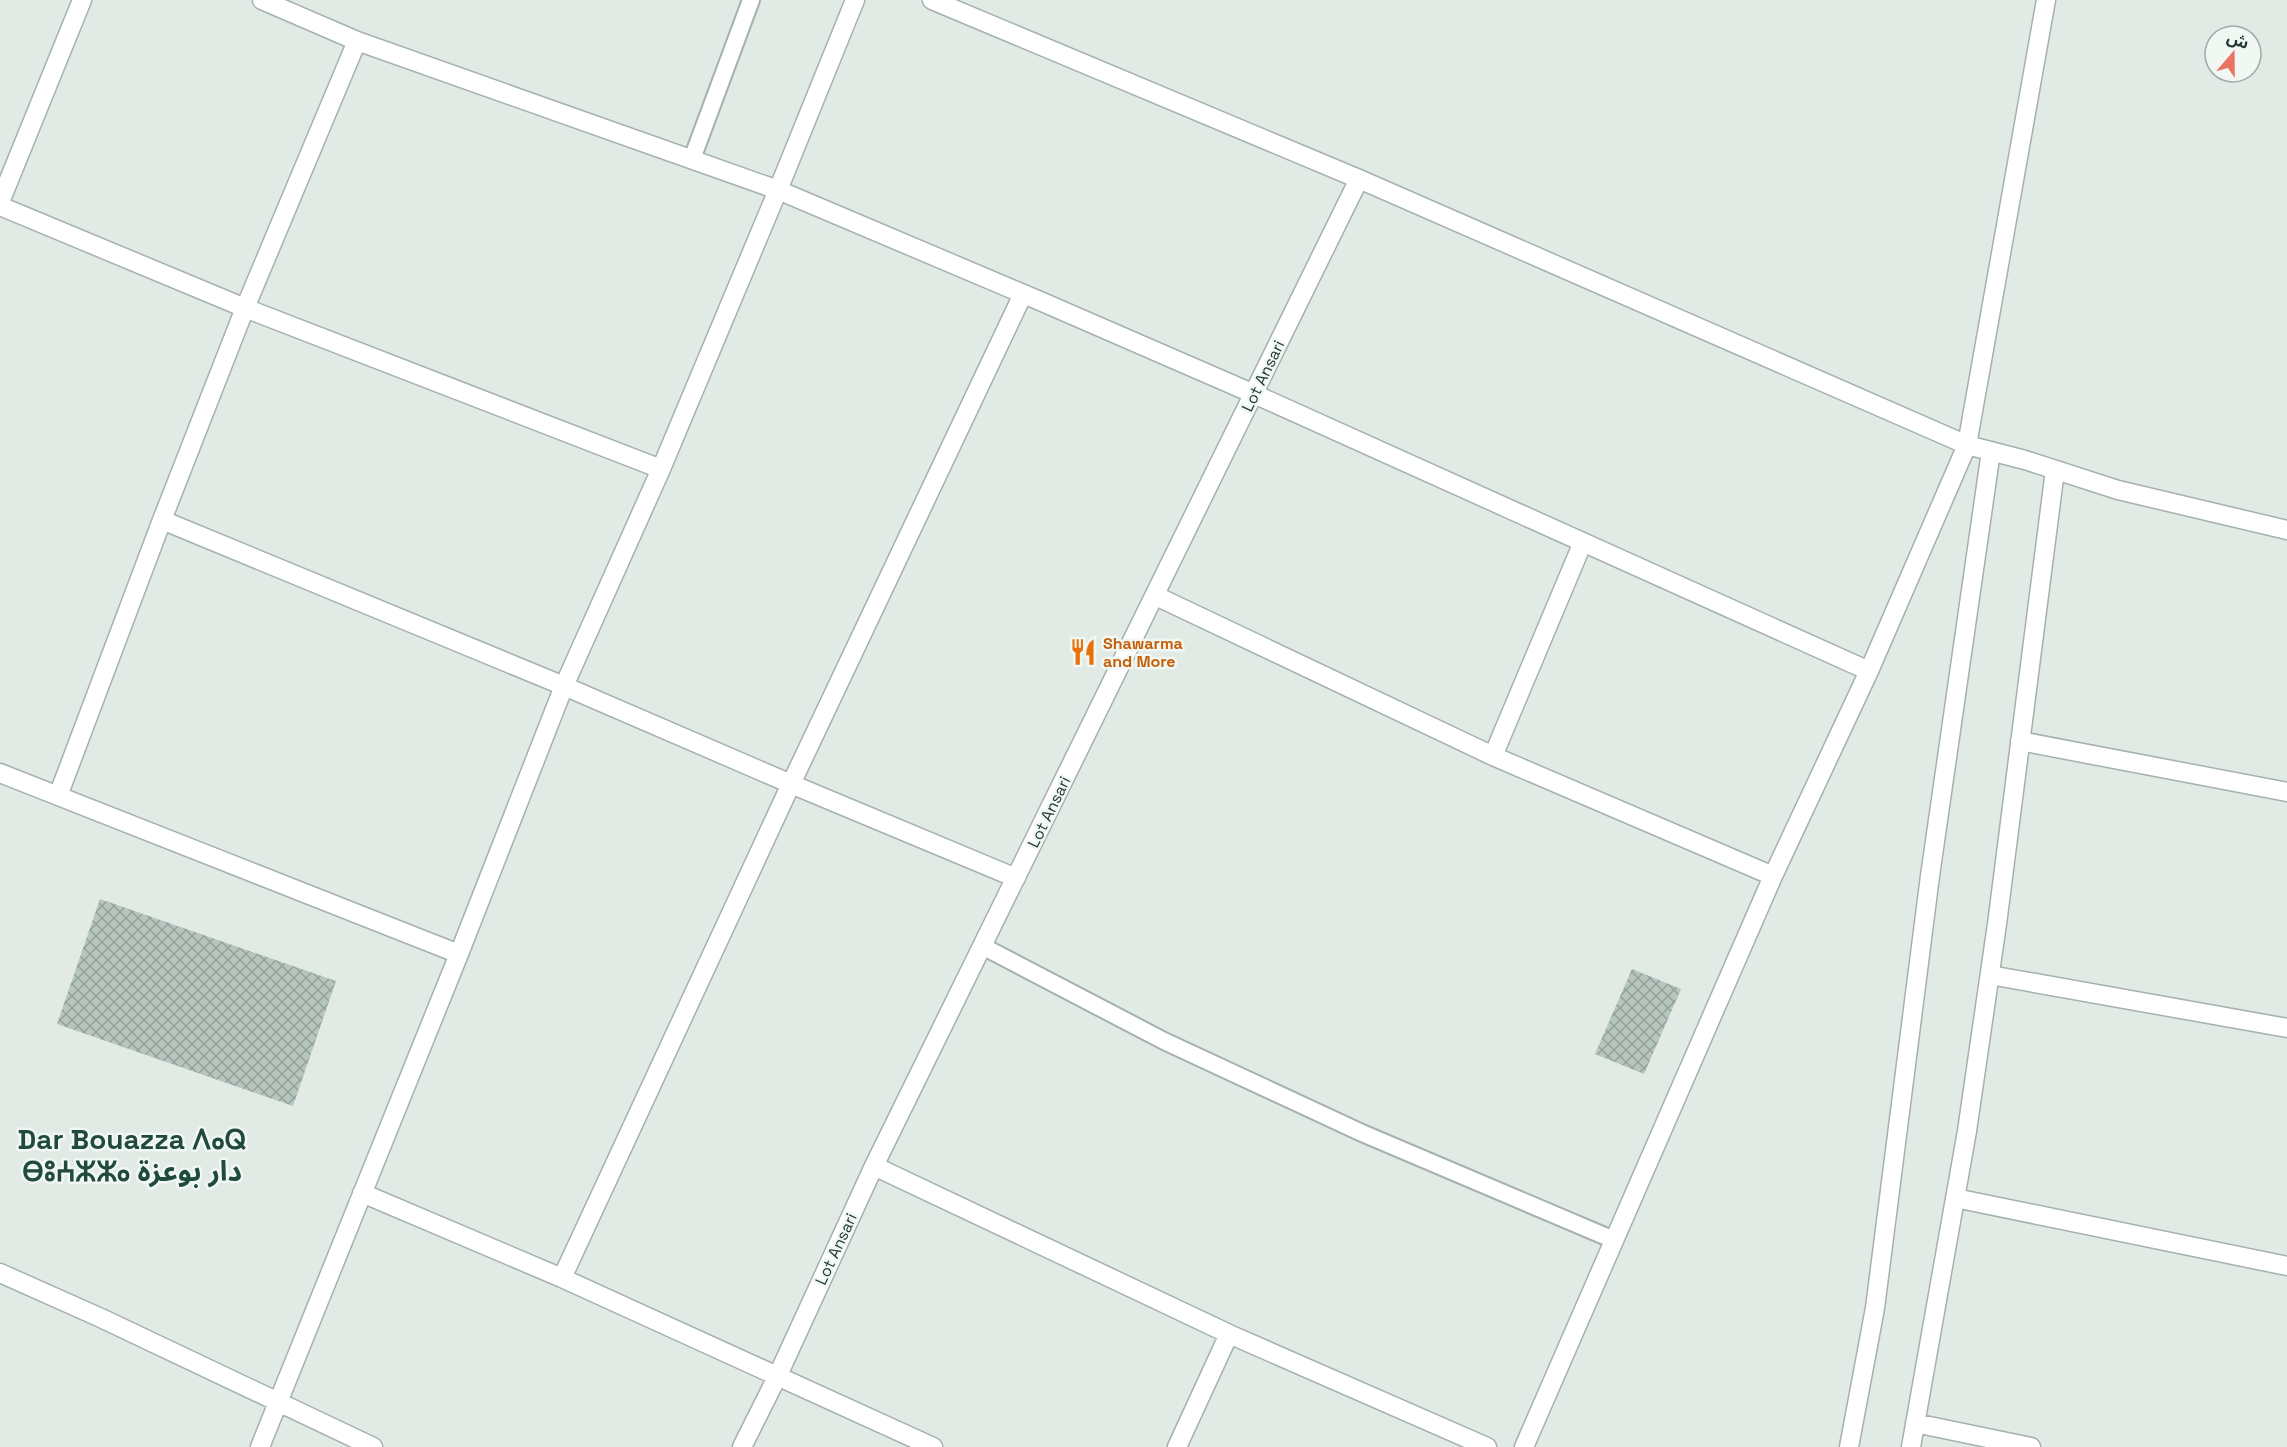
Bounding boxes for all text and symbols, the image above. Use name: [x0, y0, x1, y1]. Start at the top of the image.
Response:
north arrow: [2203, 24, 2263, 84]
text: ش: [2224, 27, 2252, 54]
street label: Lot Ansari: [1237, 337, 1289, 415]
place label: Shawarma and More: [1103, 633, 1183, 672]
restaurant icon: Shawarma and More: [1068, 637, 1098, 667]
street label: Lot Ansari: [1023, 773, 1075, 851]
district label: Dar Bouazza ⴷⴰⵕ ⴱⵓⵄⵣⵣⴰ دار بوعزة: [18, 1121, 246, 1189]
street label: Lot Ansari: [810, 1210, 862, 1288]

